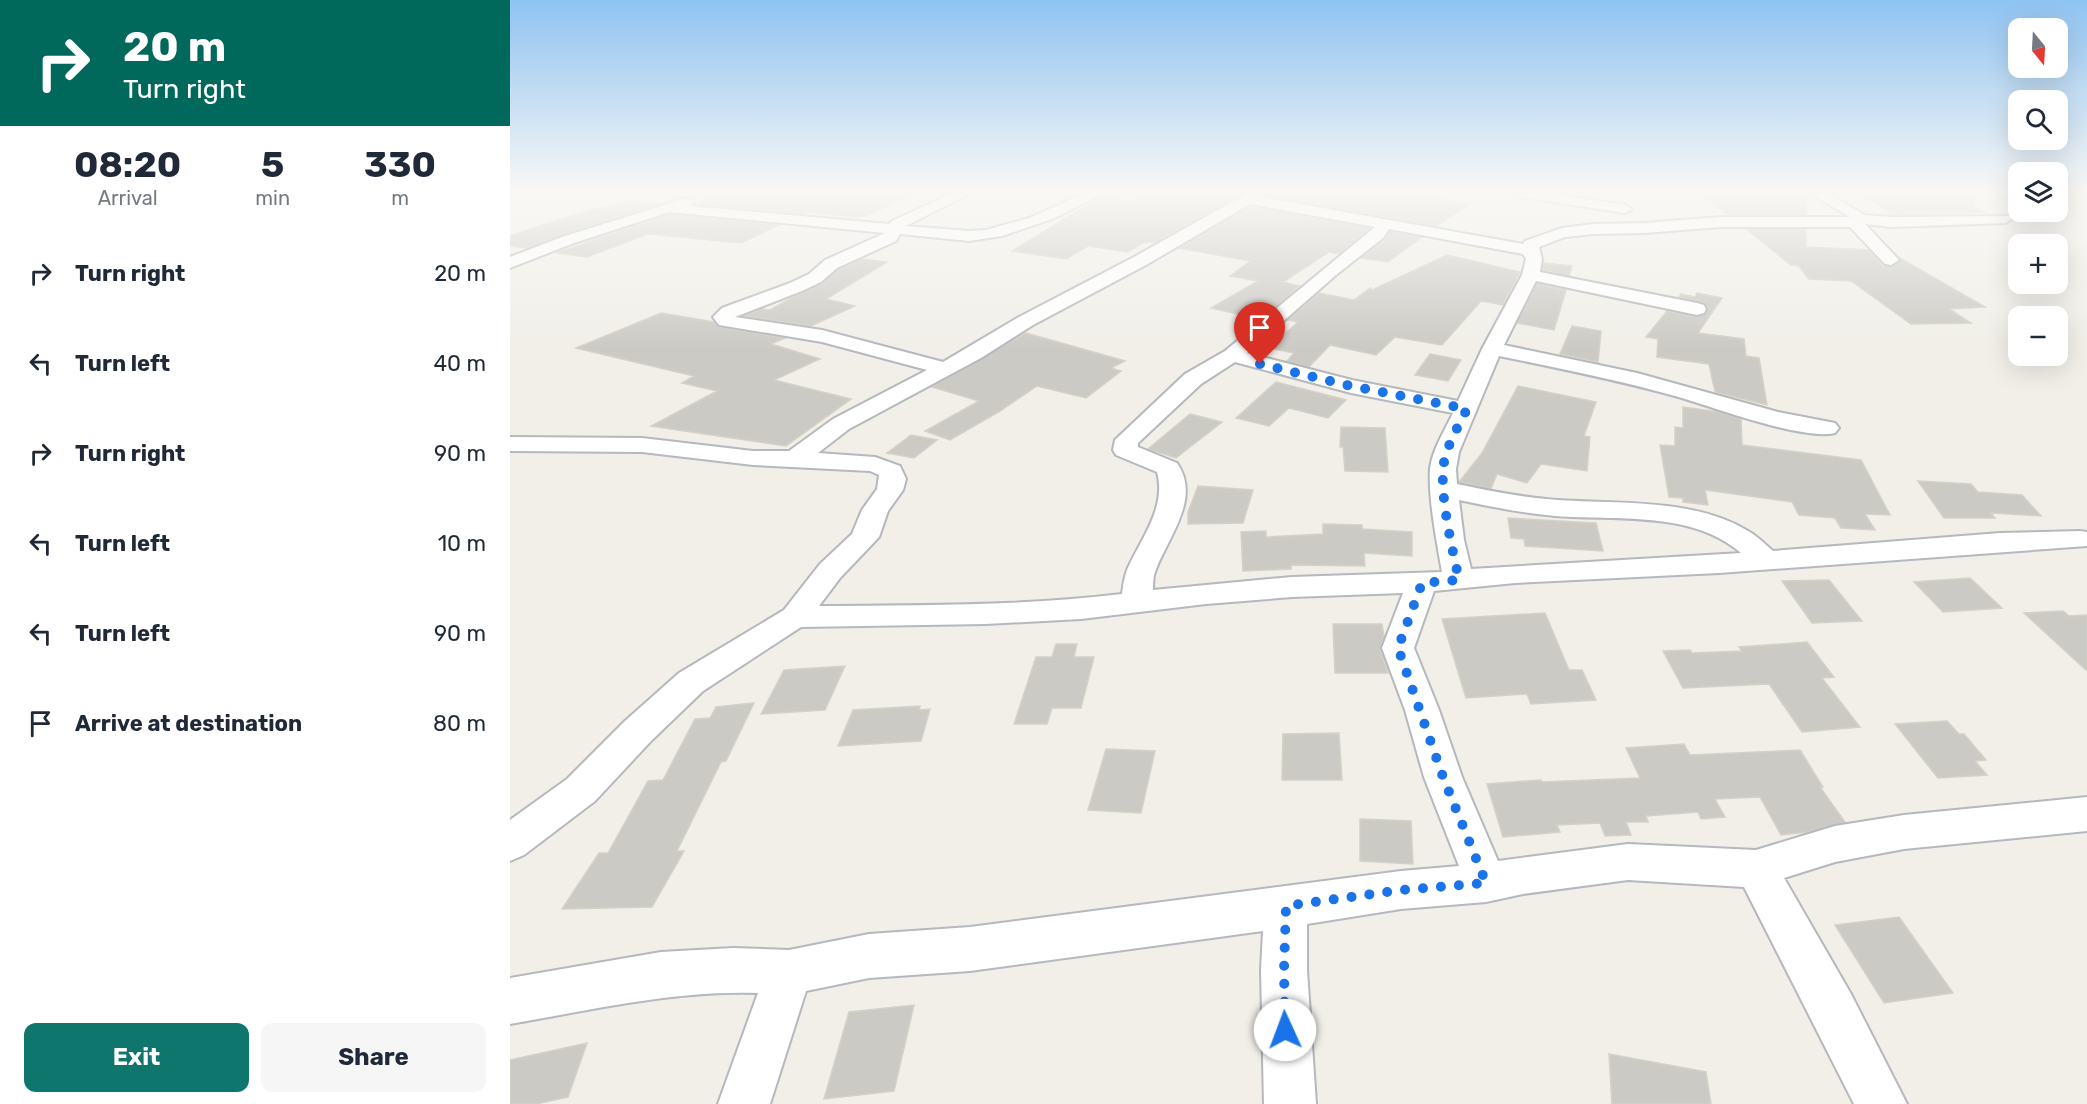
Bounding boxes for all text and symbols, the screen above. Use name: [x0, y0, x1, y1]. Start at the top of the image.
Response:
north arrow: [2008, 18, 2068, 78]
map controls: [2008, 18, 2068, 366]
text: 20 m: [123, 22, 226, 72]
icon: right: [24, 24, 102, 102]
text: Turn right: [123, 73, 246, 105]
button: search: [2008, 90, 2068, 150]
text: 08:20: [74, 143, 181, 186]
text: 5: [261, 143, 284, 186]
text: 330: [364, 143, 436, 186]
button: layers: [2008, 162, 2068, 222]
text: Arrival: [98, 186, 158, 210]
text: min: [255, 186, 290, 210]
text: m: [391, 186, 409, 210]
button: +: [2008, 234, 2068, 294]
icon: right: [24, 257, 57, 290]
text: Turn right: [75, 260, 185, 287]
text: 20 m: [434, 260, 486, 287]
pin: [1234, 302, 1285, 364]
button: −: [2008, 306, 2068, 366]
icon: arrive: [1243, 311, 1276, 344]
icon: left: [24, 347, 57, 380]
text: Turn left: [75, 350, 170, 377]
text: 40 m: [433, 350, 486, 377]
icon: right: [24, 437, 57, 470]
text: Turn right: [75, 440, 185, 467]
text: 90 m: [434, 440, 486, 467]
icon: left: [24, 527, 57, 560]
text: Turn left: [75, 530, 170, 557]
text: 10 m: [438, 530, 486, 557]
icon: left: [24, 617, 57, 650]
text: Turn left: [75, 620, 170, 647]
text: 90 m: [434, 620, 486, 647]
icon: arrive: [24, 707, 57, 740]
text: Arrive at destination: [75, 710, 302, 737]
text: 80 m: [433, 710, 486, 737]
position arrow: [1253, 998, 1317, 1062]
button: Exit: [24, 1023, 249, 1092]
button: Share: [261, 1023, 486, 1092]

